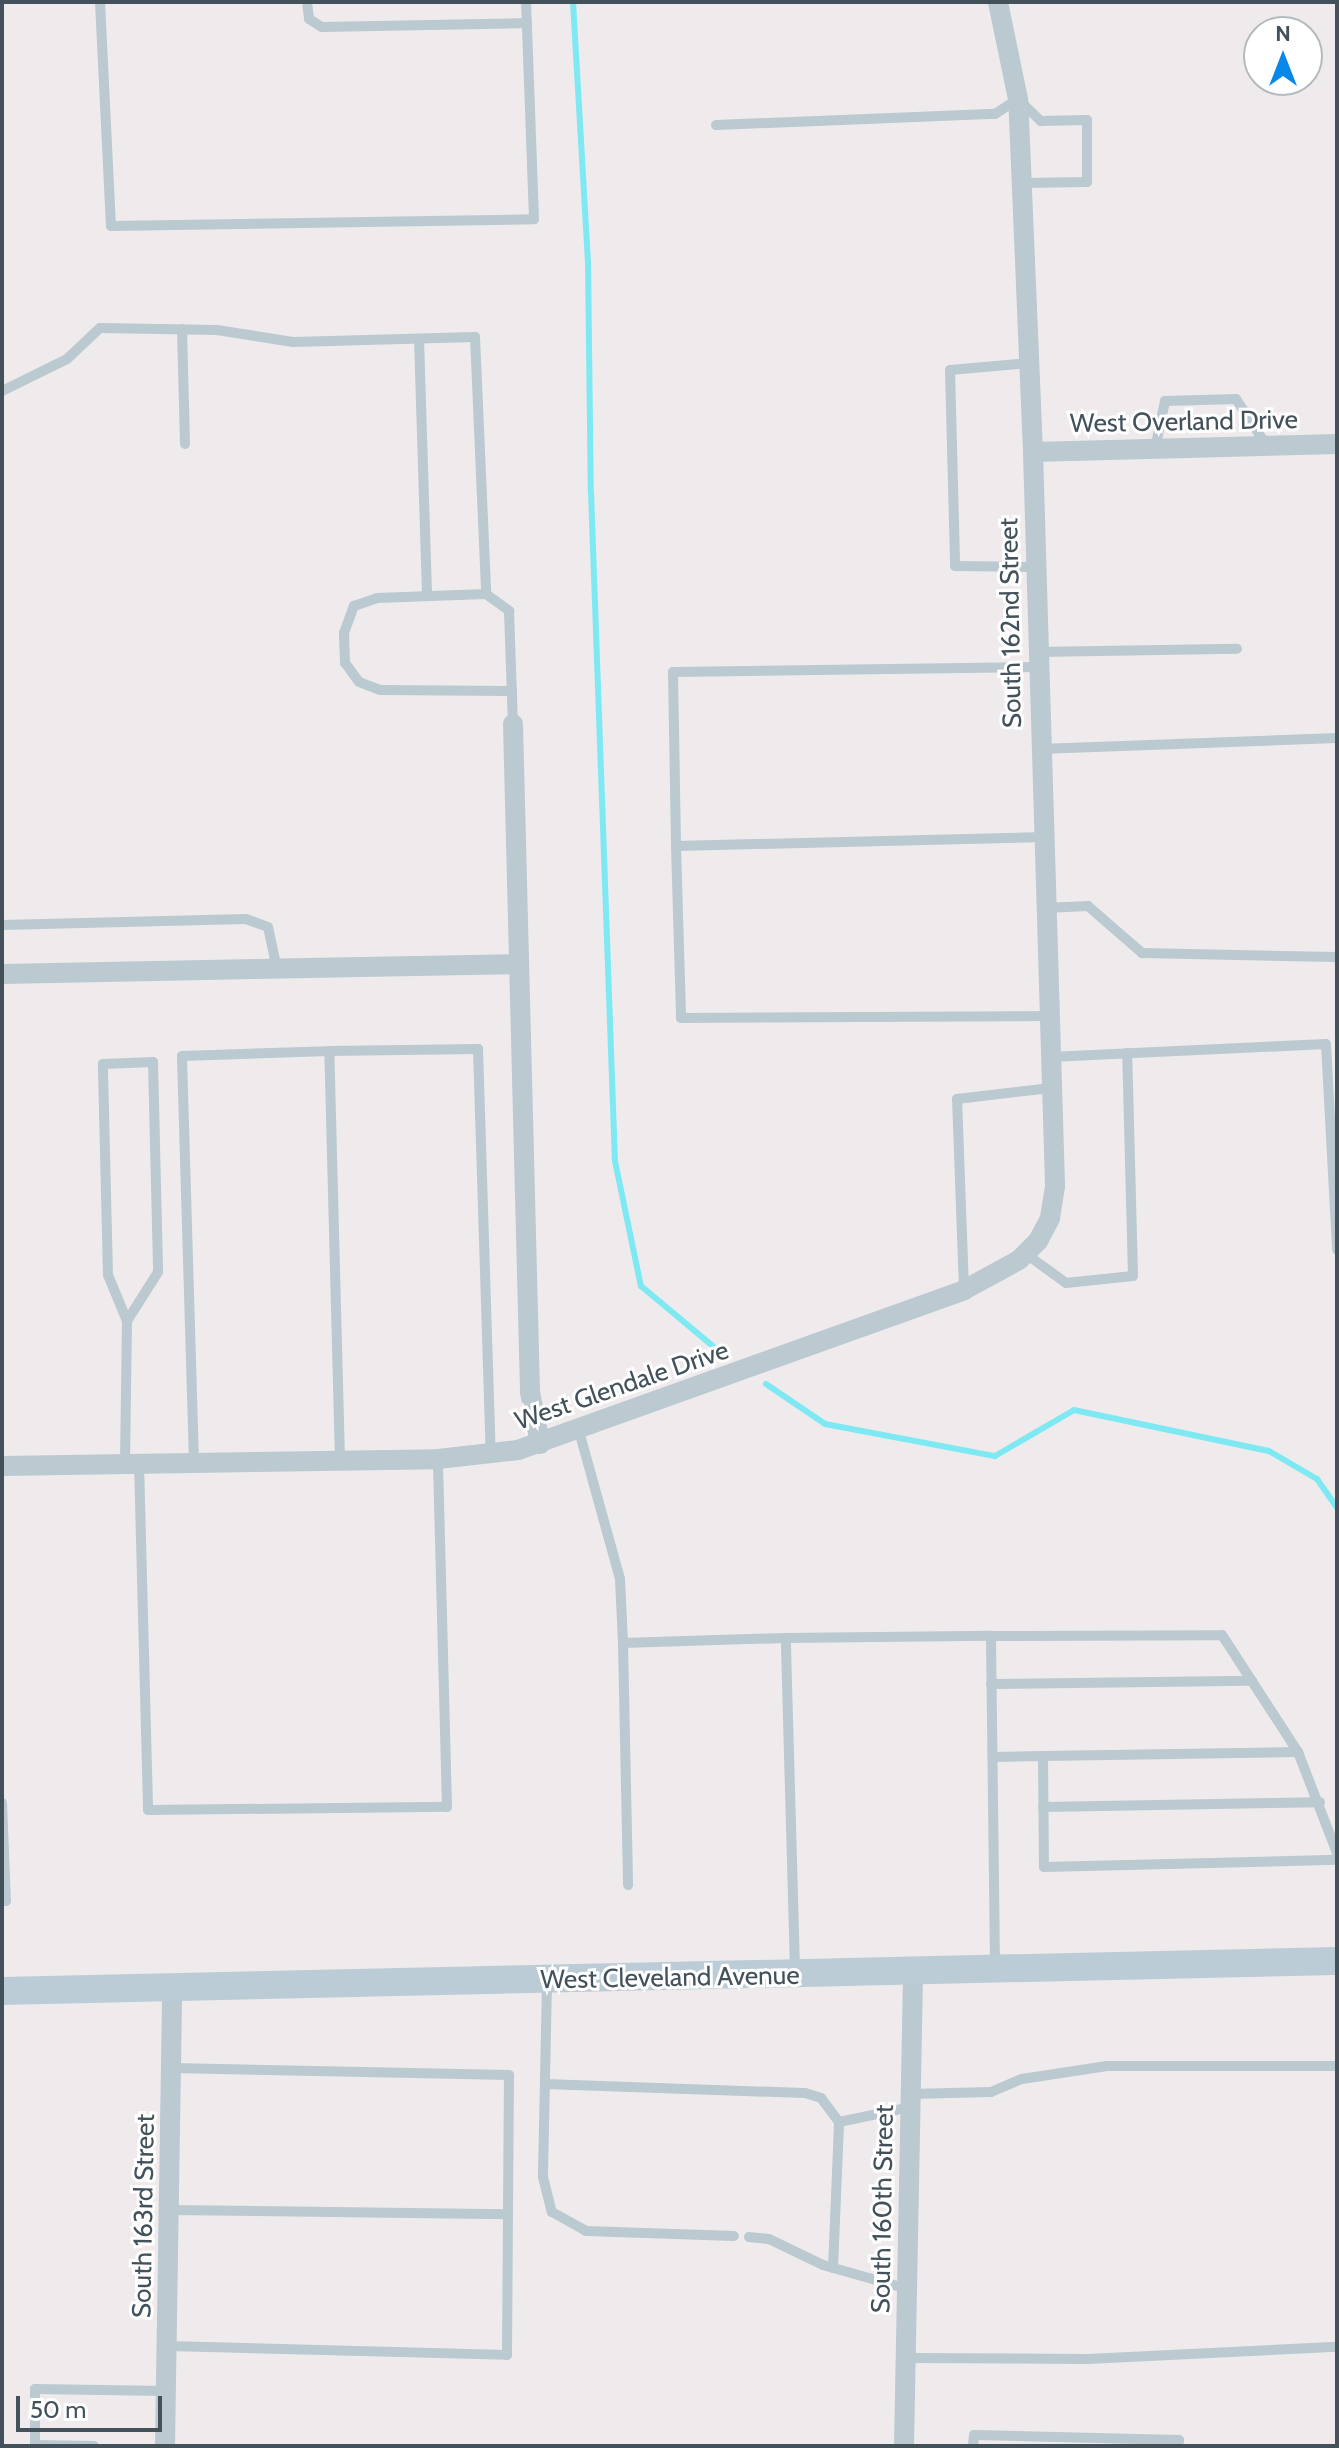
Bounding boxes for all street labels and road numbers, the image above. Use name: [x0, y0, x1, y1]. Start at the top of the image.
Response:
street label: West Overland Drive: [1070, 404, 1298, 440]
street label: South 162nd Street: [994, 518, 1028, 728]
street label: West Glendale Drive: [511, 1335, 733, 1437]
street label: West Cleveland Avenue: [540, 1960, 800, 1996]
street label: South 160th Street: [866, 2104, 900, 2314]
street label: South 163rd Street: [127, 2114, 161, 2318]

